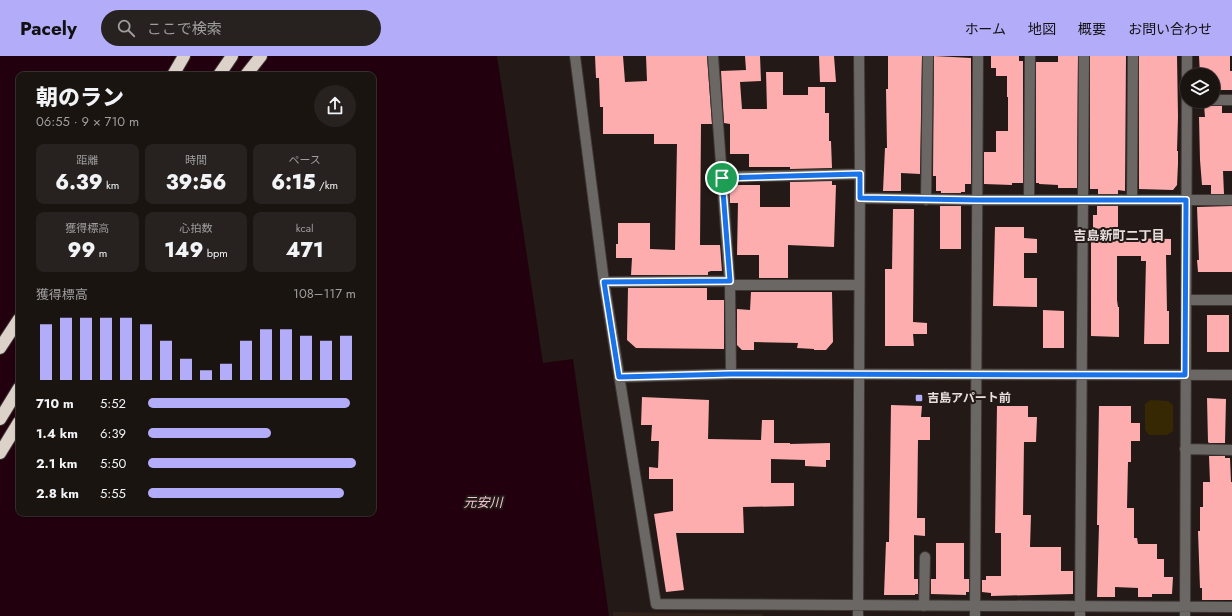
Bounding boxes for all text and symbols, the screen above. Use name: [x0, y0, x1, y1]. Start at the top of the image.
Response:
search box: [101, 10, 381, 46]
text: Pacely: [20, 15, 77, 42]
icon: search: [115, 17, 137, 39]
text: ここで検索: [147, 18, 222, 40]
text: ホーム: [964, 19, 1006, 39]
text: 地図: [1028, 19, 1056, 39]
text: 概要: [1078, 19, 1106, 39]
text: お問い合わせ: [1128, 19, 1212, 39]
map controls: [1180, 68, 1220, 108]
button: layers: [1180, 68, 1220, 108]
text: 朝のラン: [36, 81, 124, 113]
button: share: [314, 85, 356, 127]
text: 06:55 · 9 × 710 m: [36, 112, 139, 131]
text: 距離: [76, 152, 98, 168]
text: 時間: [185, 152, 207, 168]
text: ペース: [288, 152, 321, 168]
pin: [705, 161, 739, 195]
icon: arrive: [711, 167, 733, 189]
text: 6.39: [55, 168, 103, 197]
text: 39:56: [166, 168, 226, 197]
text: 6:15: [271, 168, 316, 197]
text: km: [103, 177, 119, 193]
text: /km: [316, 177, 338, 193]
text: 獲得標高: [65, 220, 109, 236]
text: 心拍数: [179, 220, 212, 236]
text: kcal: [296, 220, 314, 236]
district label: 吉島新町二丁目: [1073, 226, 1165, 245]
text: 99: [67, 236, 95, 265]
text: 149: [164, 236, 203, 265]
text: 471: [286, 236, 324, 265]
text: m: [95, 245, 107, 261]
text: bpm: [203, 245, 228, 261]
text: 108–117 m: [293, 284, 356, 303]
text: 獲得標高: [36, 285, 88, 304]
place label: 吉島アパート前: [927, 389, 1011, 407]
marker: 吉島アパート前: [914, 393, 924, 403]
text: 710 m: [36, 394, 74, 413]
text: 5:52: [100, 394, 126, 413]
text: 1.4 km: [36, 424, 78, 443]
text: 6:39: [100, 424, 126, 443]
text: 2.1 km: [36, 454, 77, 473]
text: 5:50: [100, 454, 126, 473]
text: 2.8 km: [36, 484, 79, 503]
text: 5:55: [100, 484, 126, 503]
water label: 元安川: [463, 493, 504, 512]

